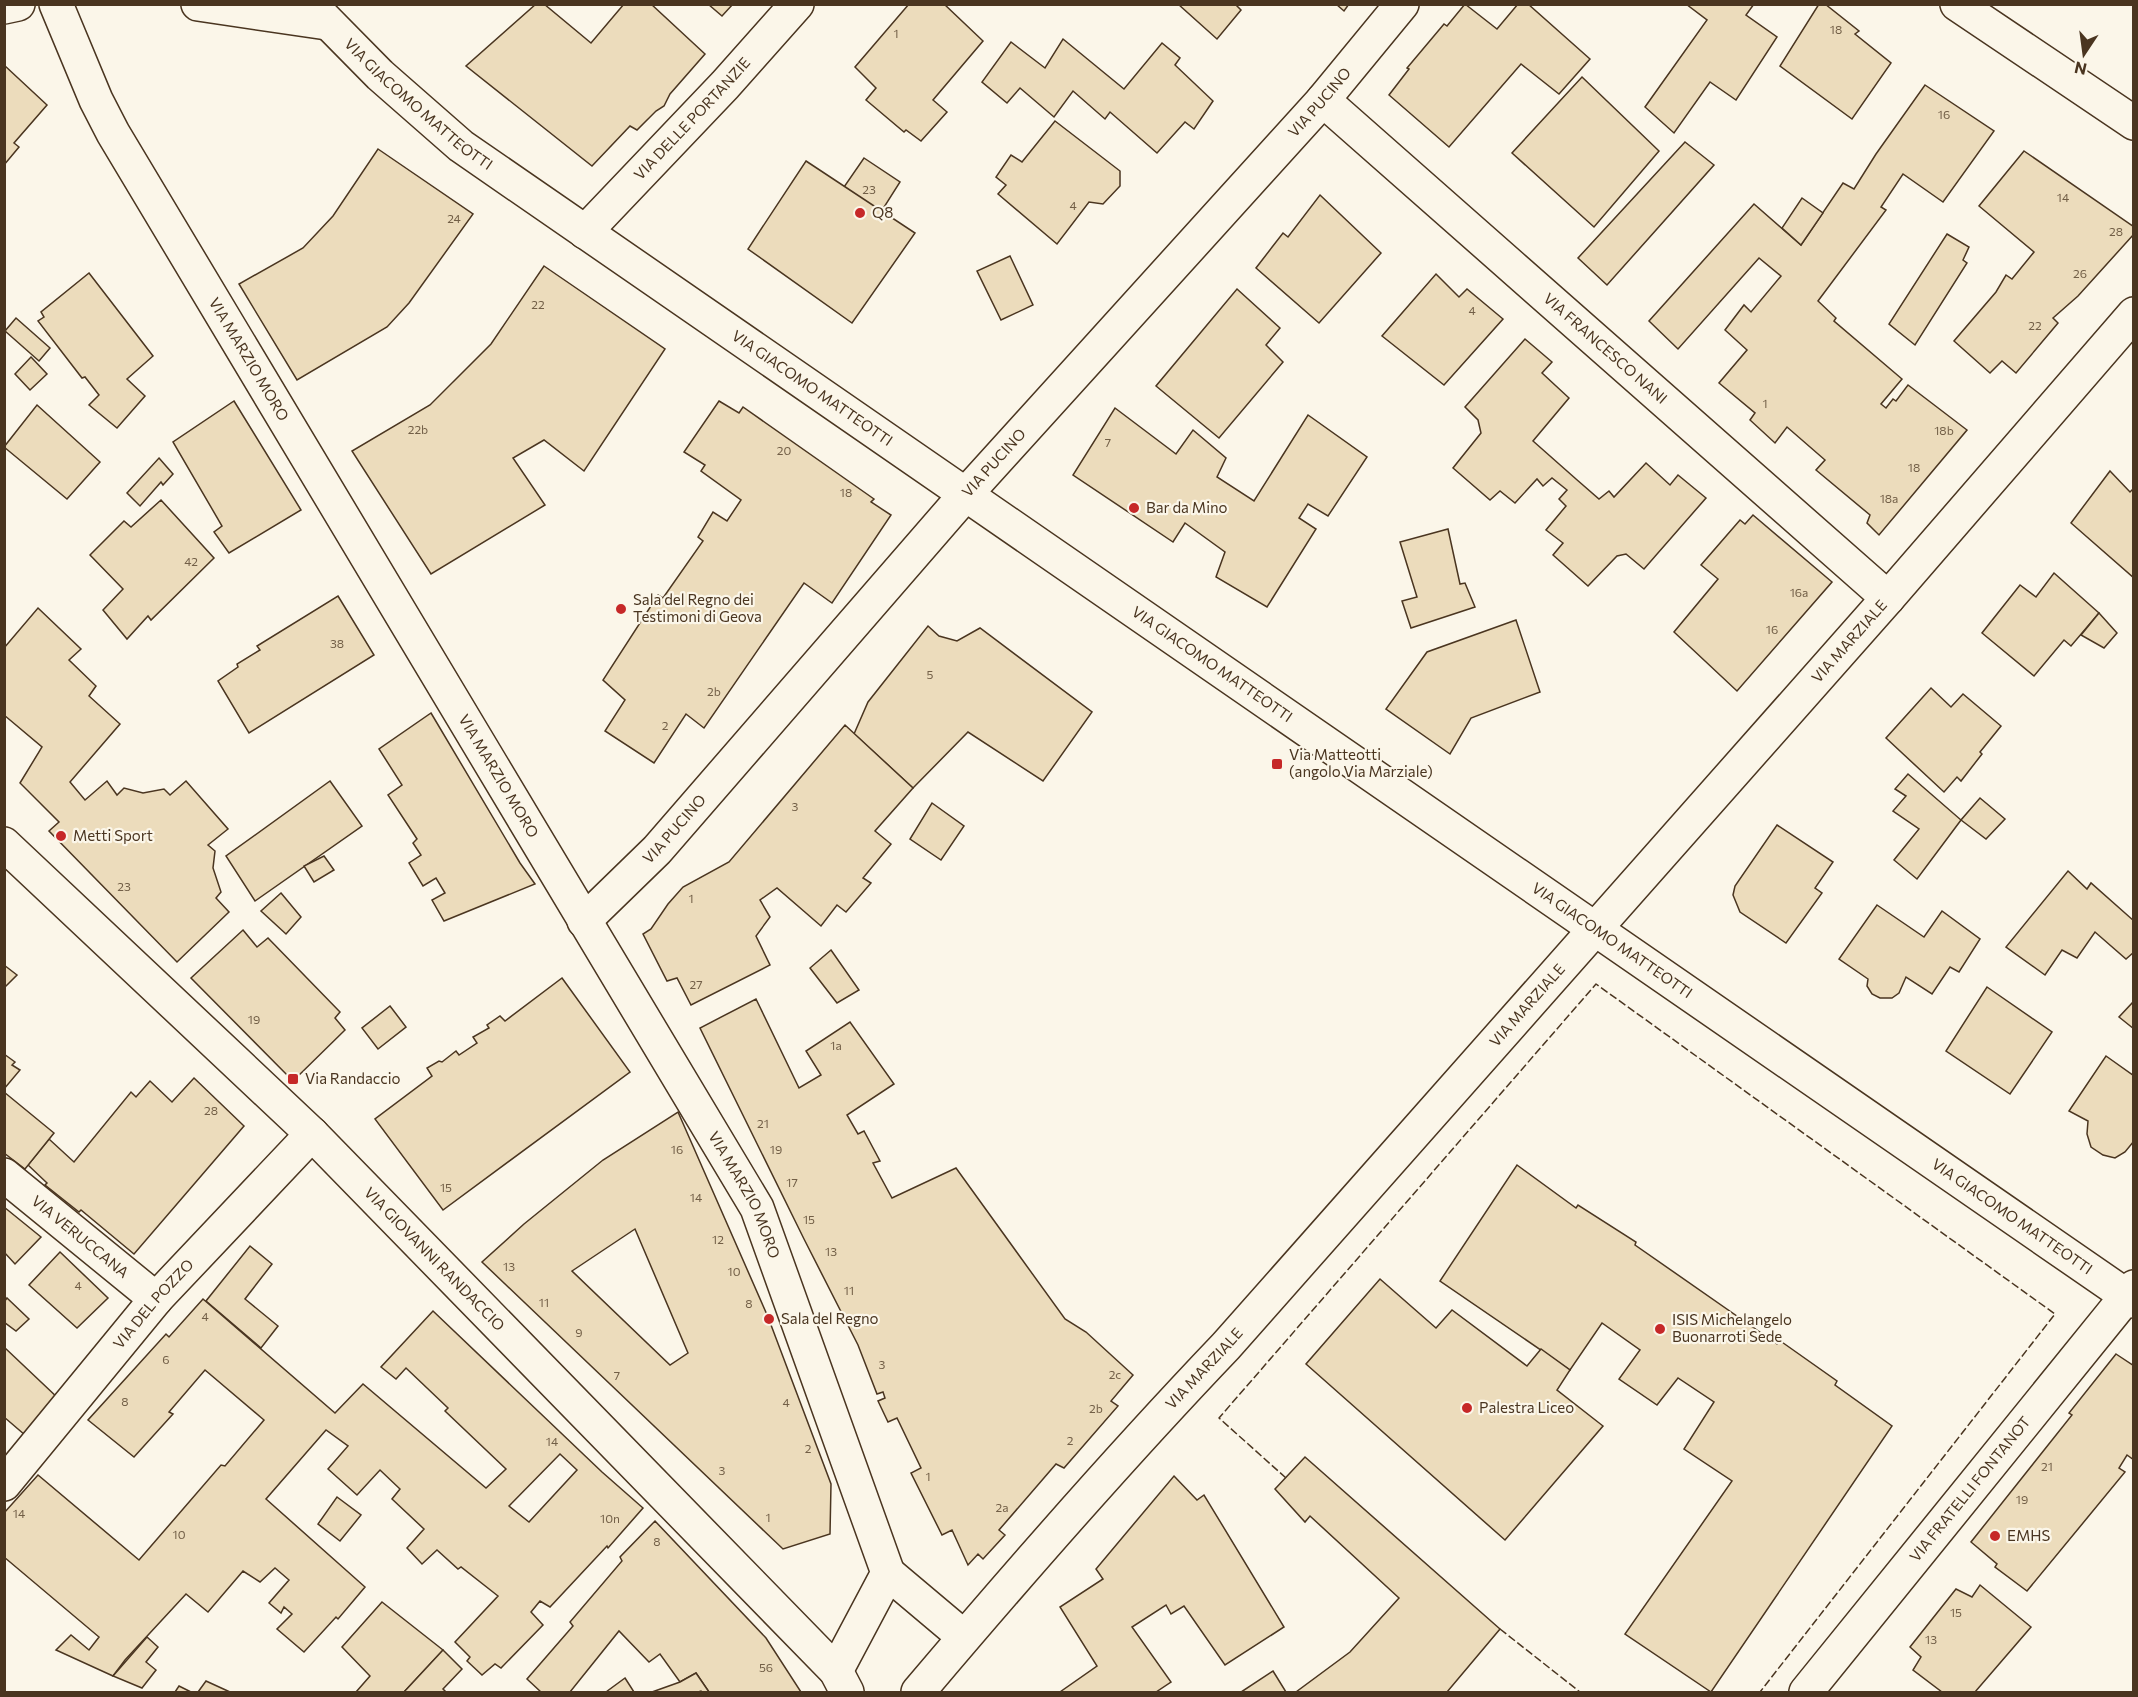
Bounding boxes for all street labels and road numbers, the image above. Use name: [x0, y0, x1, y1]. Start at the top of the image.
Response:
street label: VIA GIACOMO MATTEOTTI: [341, 34, 496, 173]
street label: VIA DELLE PORTANZIE: [630, 53, 753, 183]
street label: VIA PUCINO: [1284, 63, 1354, 140]
street label: VIA FRANCESCO NANI: [1540, 289, 1671, 407]
street label: VIA MARZIO MORO: [206, 294, 293, 424]
street label: VIA GIACOMO MATTEOTTI: [729, 326, 896, 449]
street label: VIA PUCINO: [958, 424, 1029, 500]
street label: VIA MARZIALE: [1807, 596, 1890, 686]
street label: VIA GIACOMO MATTEOTTI: [1129, 602, 1296, 725]
street label: VIA MARZIO MORO: [455, 711, 543, 841]
street label: VIA PUCINO: [639, 790, 709, 867]
street label: VIA GIACOMO MATTEOTTI: [1529, 878, 1696, 1001]
street label: VIA MARZIALE: [1485, 960, 1568, 1050]
street label: VIA MARZIO MORO: [705, 1128, 784, 1261]
street label: VIA GIACOMO MATTEOTTI: [1929, 1154, 2096, 1278]
street label: VIA GIOVANNI RANDACCIO: [361, 1183, 509, 1334]
street label: VIA VERUCCANA: [28, 1191, 133, 1281]
street label: VIA DEL POZZO: [109, 1255, 197, 1352]
street label: VIA MARZIALE: [1161, 1324, 1246, 1412]
street label: VIA FRATELLI FONTANOT: [1905, 1412, 2034, 1565]

